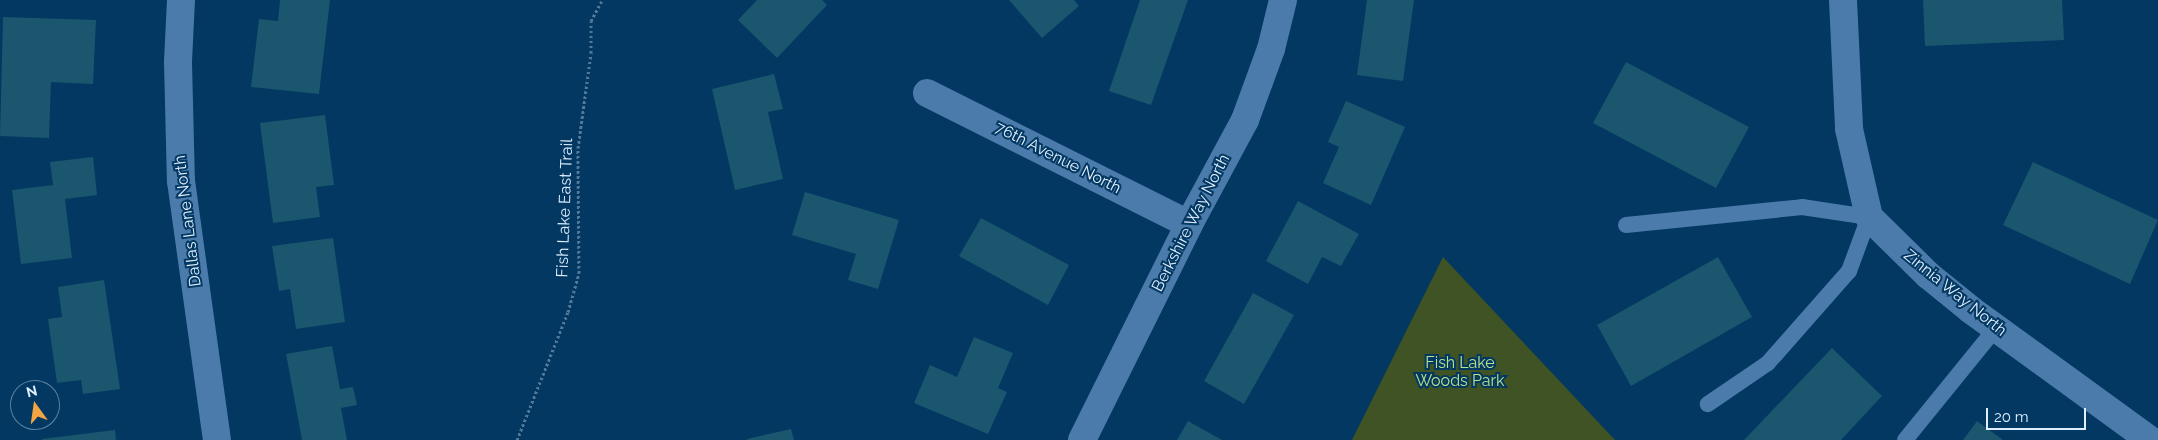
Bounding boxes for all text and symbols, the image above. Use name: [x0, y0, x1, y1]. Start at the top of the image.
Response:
street label: 76th Avenue North: [992, 118, 1124, 198]
street label: Fish Lake East Trail: [553, 138, 577, 278]
street label: Berkshire Way North: [1148, 151, 1234, 295]
street label: Dallas Lane North: [170, 154, 206, 288]
street label: Zinnia Way North: [1899, 245, 2011, 341]
park label: Fish Lake Woods Park: [1415, 353, 1505, 391]
north arrow: [10, 380, 60, 430]
text: N: [24, 382, 39, 400]
scale bar: [1988, 398, 2088, 430]
text: 20 m: [1994, 408, 2029, 426]

